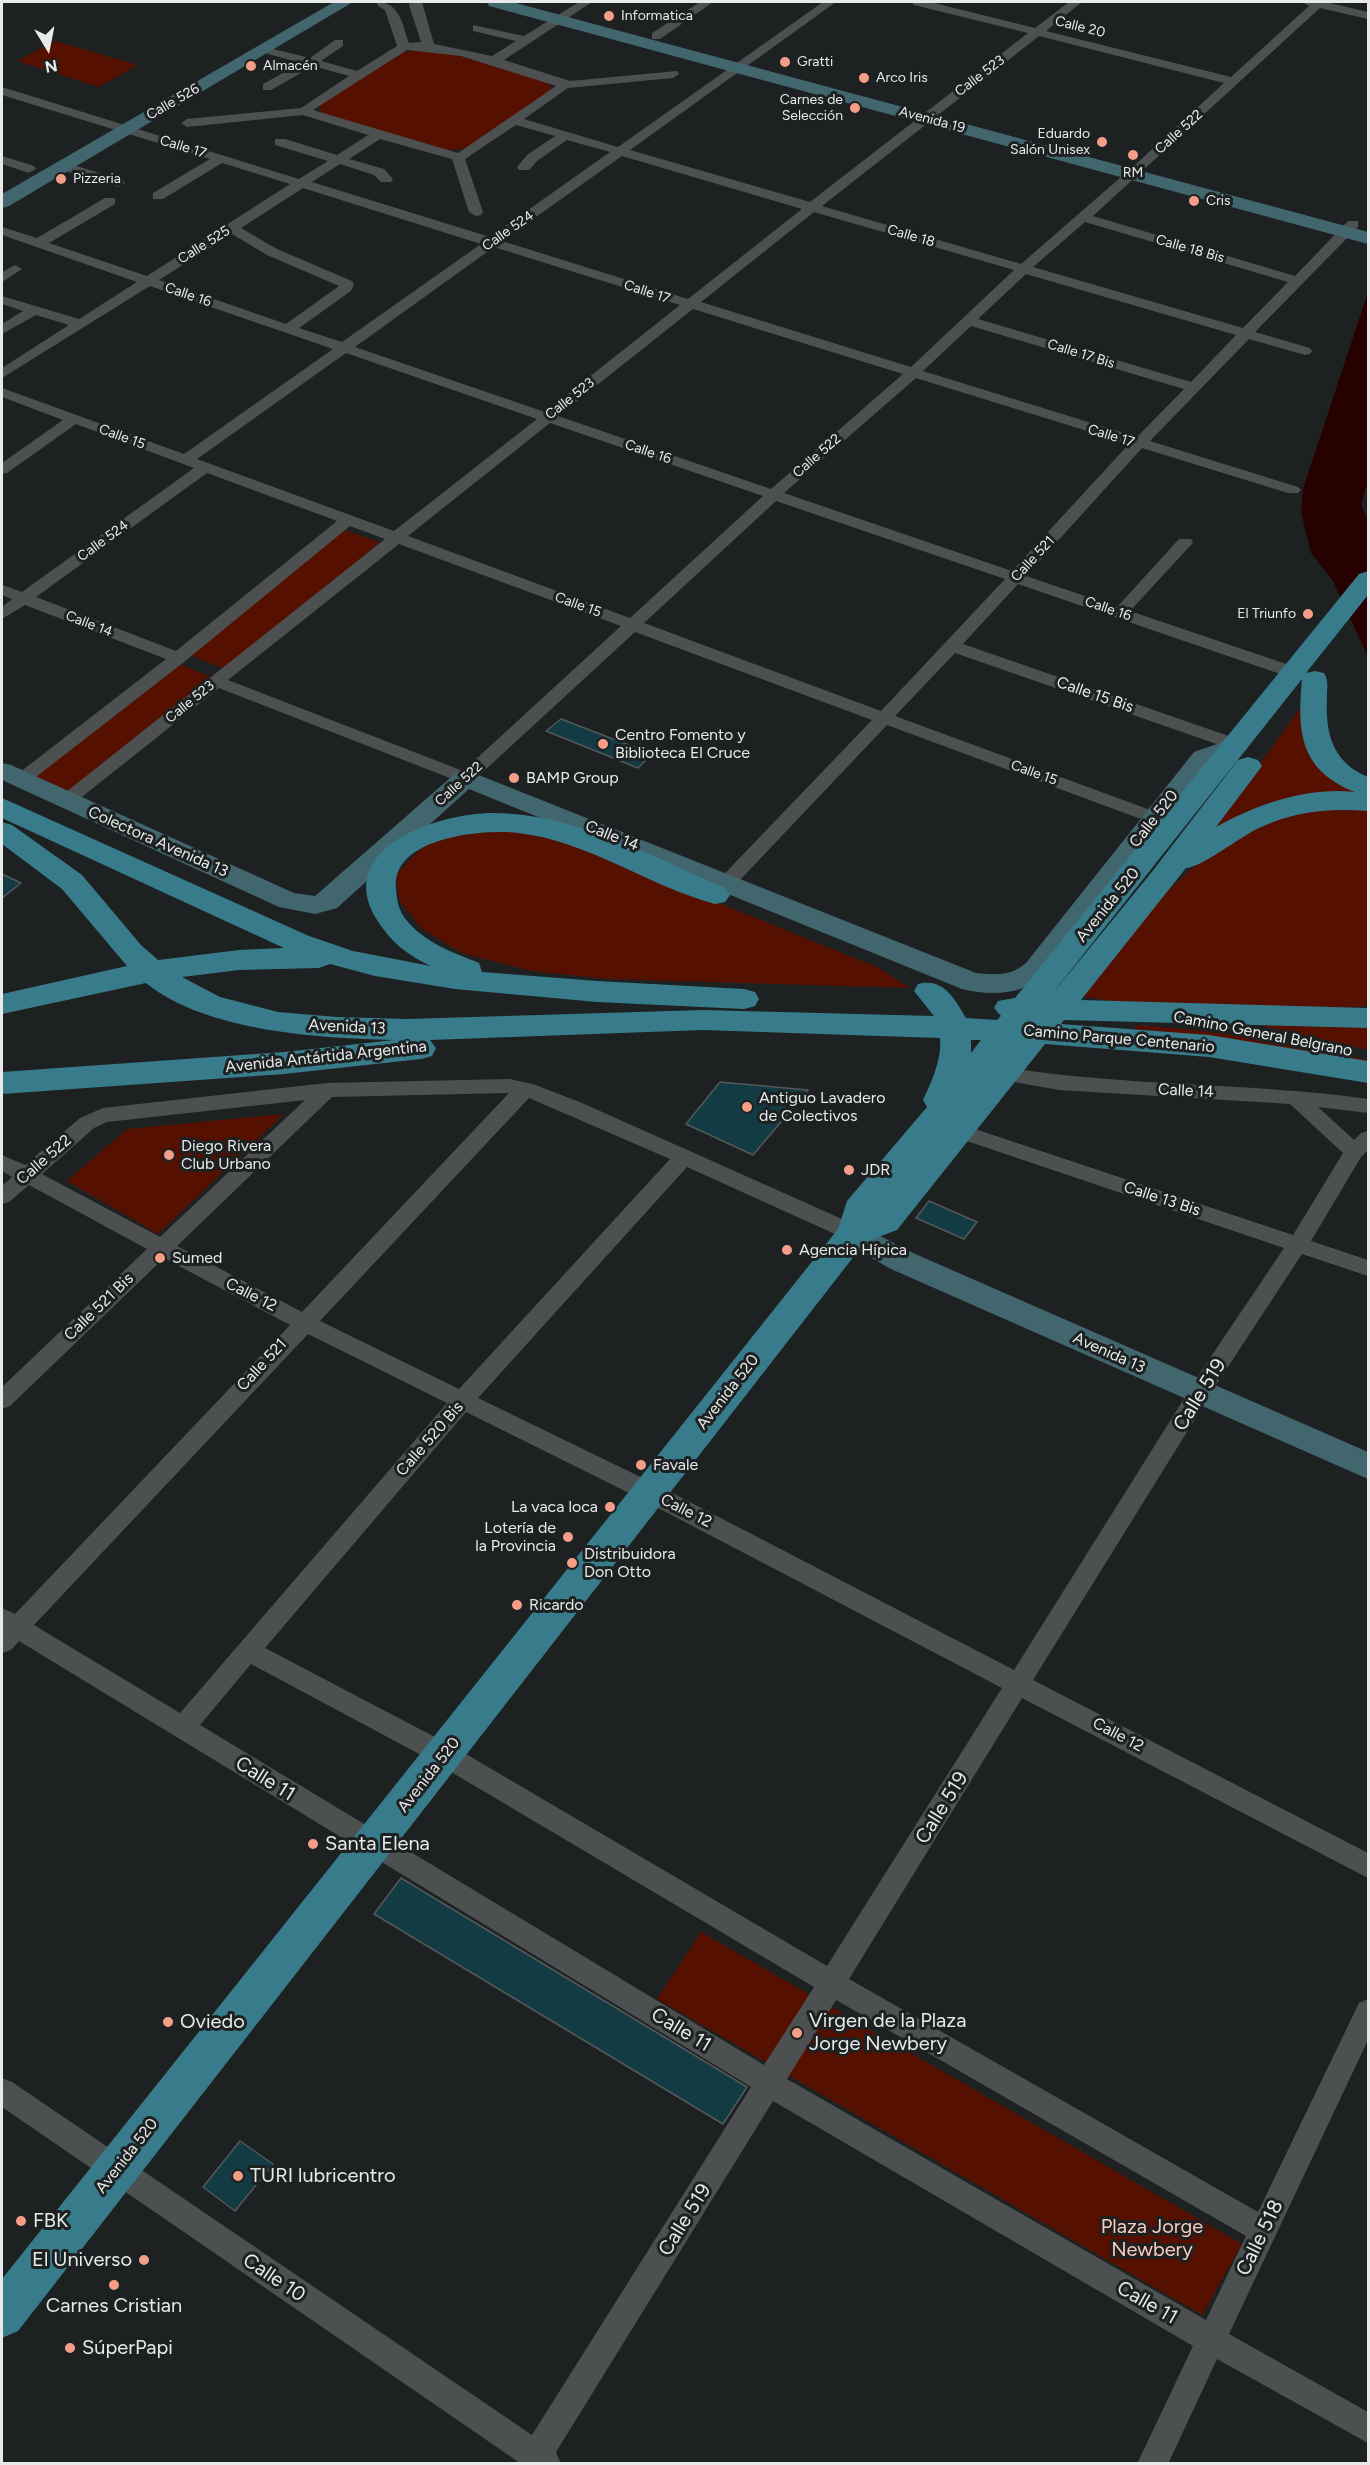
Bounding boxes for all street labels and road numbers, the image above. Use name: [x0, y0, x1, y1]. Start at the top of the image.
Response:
street label: Calle 20: [1053, 13, 1107, 41]
street label: Calle 523: [952, 52, 1008, 100]
street label: Calle 526: [144, 80, 202, 124]
street label: Avenida 19: [897, 103, 967, 137]
street label: Calle 522: [1152, 106, 1206, 158]
street label: Calle 17: [158, 132, 208, 162]
street label: Calle 524: [479, 207, 537, 255]
street label: Calle 18: [885, 221, 937, 251]
street label: Calle 525: [175, 222, 233, 268]
street label: Calle 18 Bis: [1154, 231, 1226, 267]
street label: Calle 17: [622, 277, 672, 307]
street label: Calle 16: [162, 279, 214, 311]
street label: Calle 17 Bis: [1045, 336, 1117, 372]
street label: Calle 523: [542, 375, 598, 423]
street label: Calle 15: [96, 421, 148, 453]
street label: Calle 17: [1086, 421, 1136, 451]
street label: Calle 522: [790, 431, 844, 481]
street label: Calle 16: [622, 436, 674, 468]
street label: Calle 524: [74, 517, 132, 565]
street label: Calle 521: [1008, 533, 1058, 585]
street label: Calle 15: [552, 589, 604, 621]
street label: Calle 16: [1082, 593, 1134, 625]
street label: Calle 14: [63, 607, 115, 641]
street label: Calle 15 Bis: [1054, 673, 1136, 717]
street label: Calle 523: [162, 677, 218, 727]
street label: Calle 15: [1008, 757, 1060, 789]
street label: Calle 522: [432, 758, 486, 810]
street label: Calle 520: [1126, 786, 1182, 852]
street label: Colectora Avenida 13: [85, 802, 231, 882]
street label: Calle 14: [582, 817, 642, 855]
street label: Avenida 520: [1072, 864, 1144, 946]
street label: Camino General Belgrano: [1172, 1007, 1354, 1061]
street label: Avenida 13: [308, 1015, 386, 1039]
street label: Camino Parque Centenario: [1022, 1021, 1216, 1057]
street label: Avenida Antártida Argentina: [224, 1037, 428, 1077]
street label: Calle 14: [1158, 1080, 1214, 1102]
street label: Calle 522: [13, 1131, 75, 1189]
street label: Calle 13 Bis: [1121, 1178, 1203, 1220]
street label: Calle 521 Bis: [60, 1269, 138, 1345]
street label: Calle 12: [222, 1274, 280, 1316]
street label: Avenida 13: [1070, 1329, 1148, 1377]
street label: Calle 521: [233, 1335, 291, 1395]
street label: Avenida 520: [693, 1351, 763, 1433]
street label: Calle 519: [1169, 1355, 1231, 1435]
street label: Calle 520 Bis: [392, 1398, 468, 1480]
street label: Calle 12: [657, 1490, 715, 1532]
street label: Calle 12: [1089, 1714, 1147, 1756]
street label: Avenida 520: [394, 1734, 464, 1816]
street label: Calle 11: [231, 1751, 299, 1807]
street label: Calle 519: [911, 1768, 973, 1848]
street label: Calle 11: [647, 2003, 715, 2057]
street label: Avenida 520: [92, 2115, 162, 2197]
street label: Calle 519: [654, 2180, 716, 2260]
street label: Calle 518: [1231, 2196, 1289, 2280]
street label: Calle 10: [238, 2248, 310, 2308]
street label: Calle 11: [1113, 2276, 1181, 2330]

